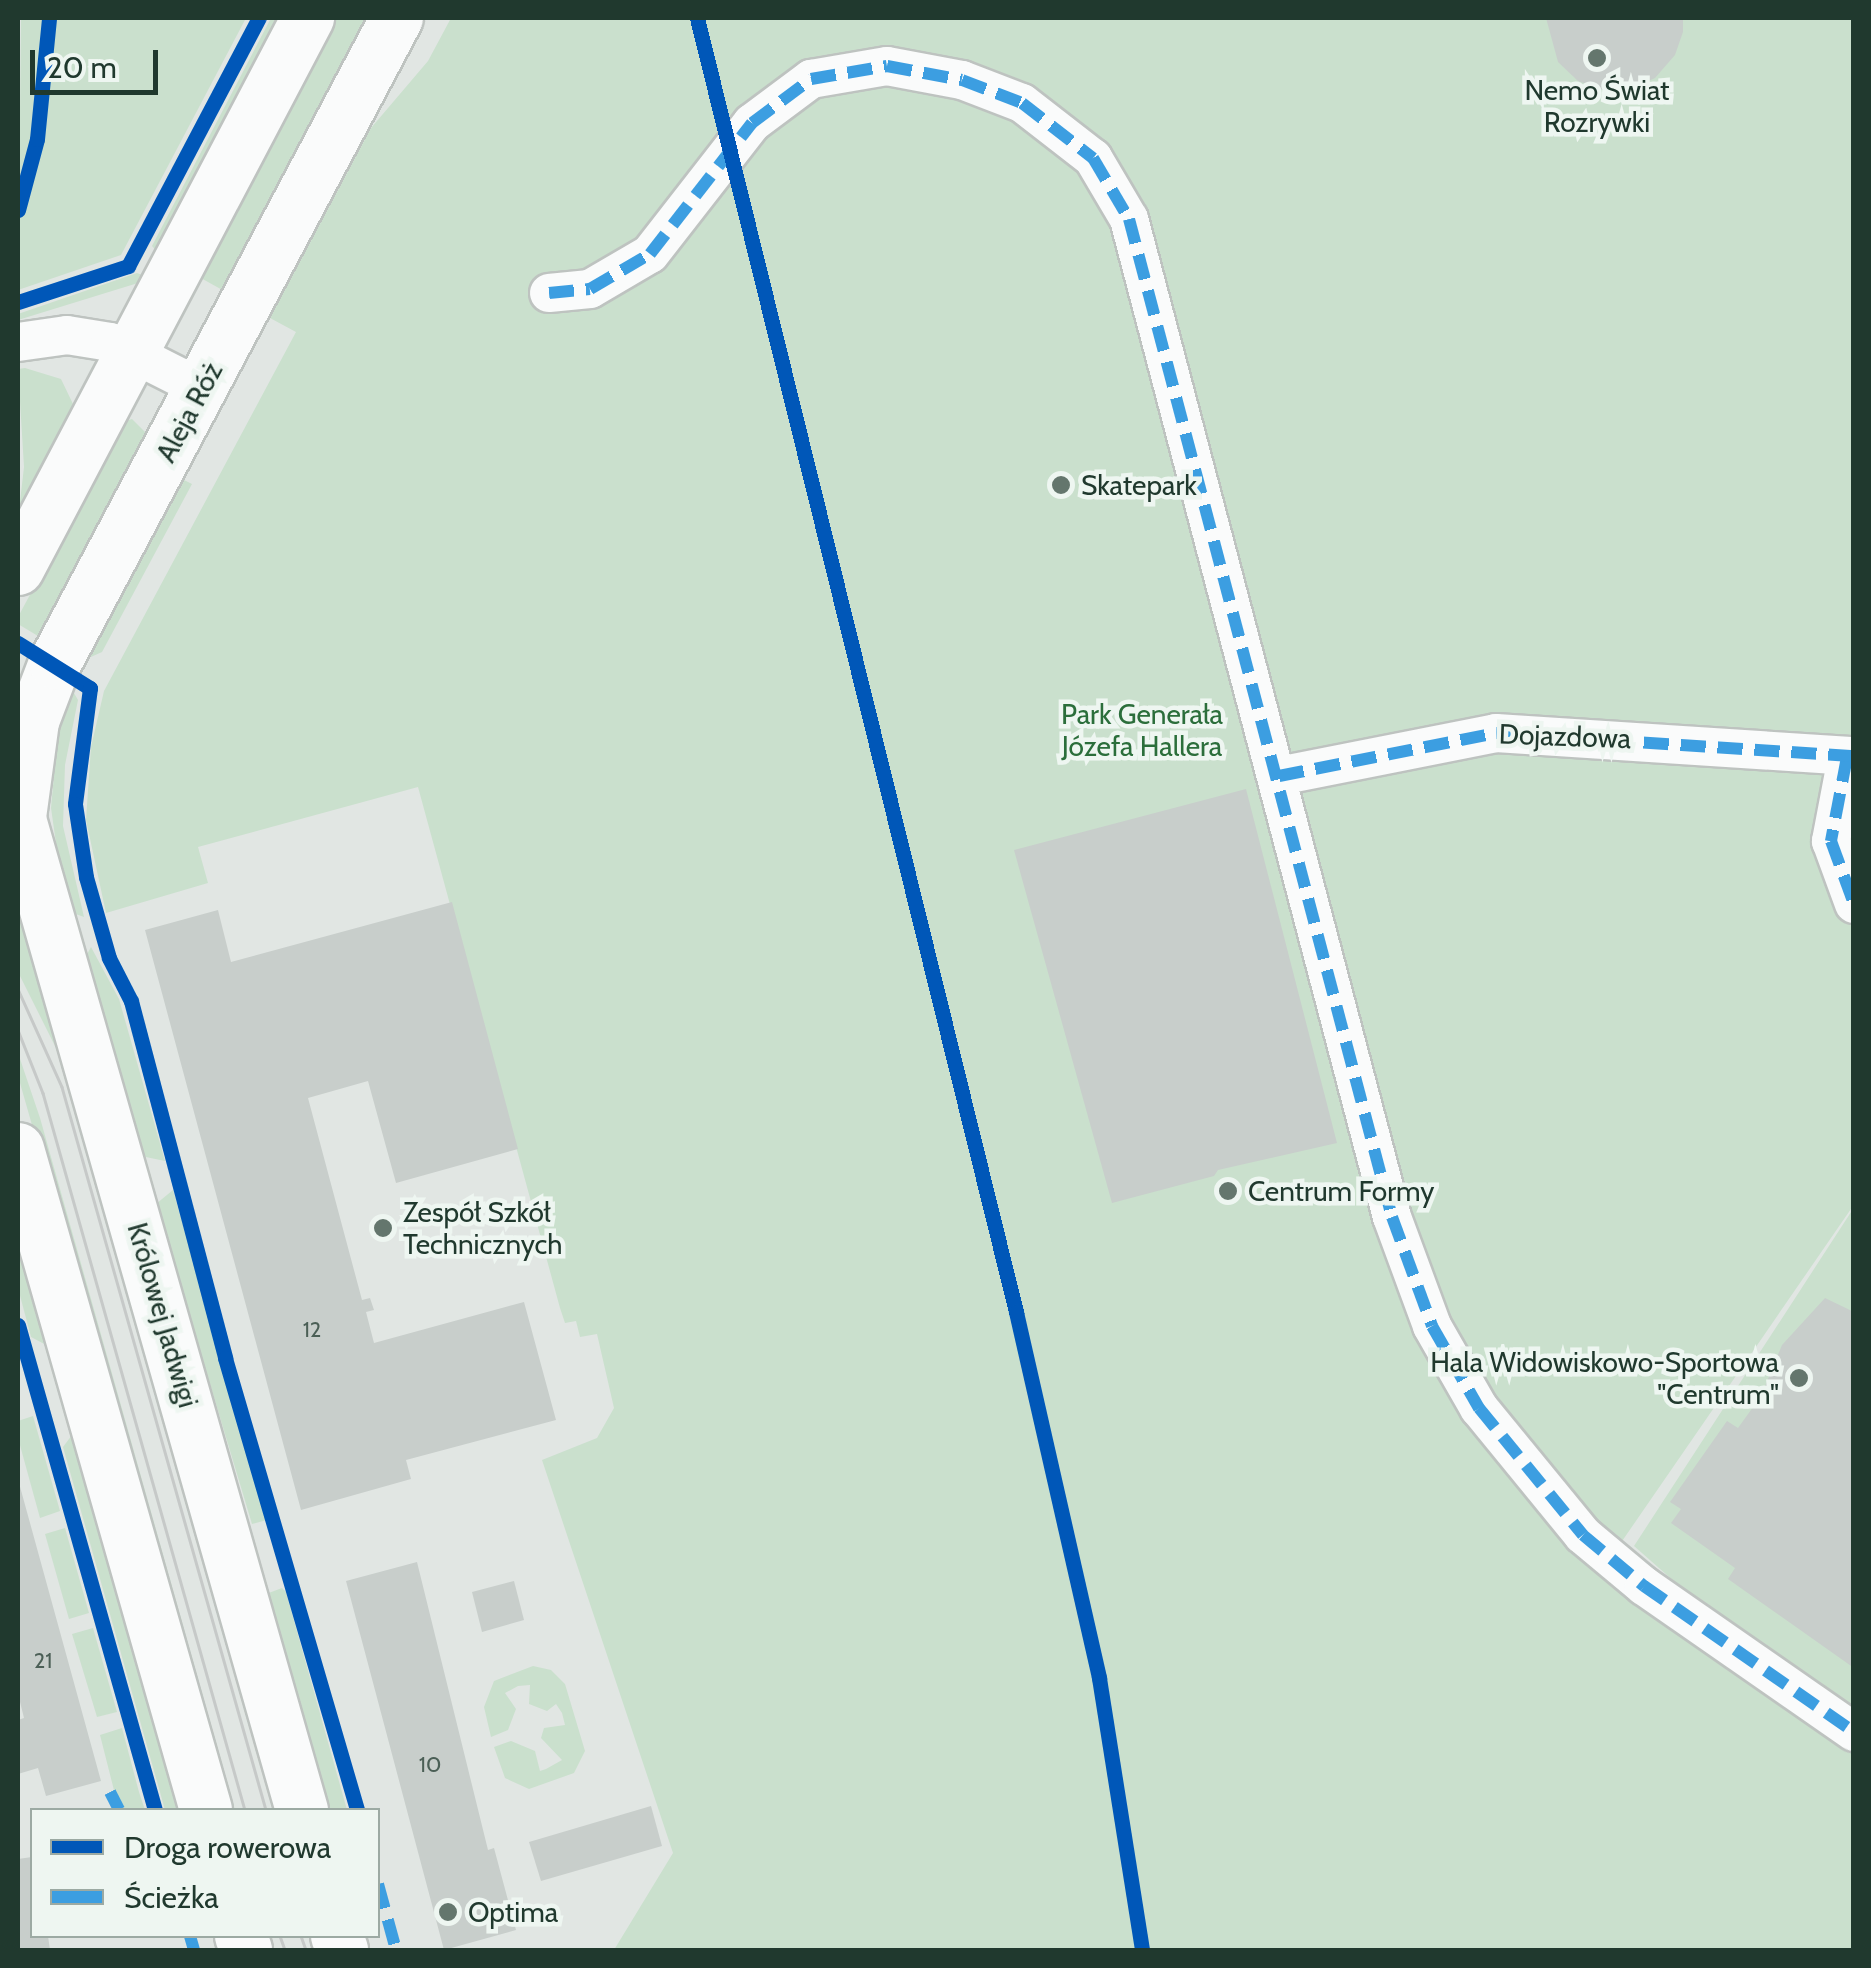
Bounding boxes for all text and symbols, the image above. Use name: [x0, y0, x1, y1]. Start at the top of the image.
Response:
scale bar: [35, 30, 162, 92]
marker: Nemo Świat Rozrywki: [1586, 47, 1608, 69]
text: 20 m: [47, 49, 117, 86]
place label: Nemo Świat Rozrywki: [1524, 73, 1670, 139]
street label: Aleja Róż: [149, 356, 229, 468]
place label: Skatepark: [1081, 468, 1197, 502]
marker: Skatepark: [1050, 474, 1072, 496]
park label: Park Generała Józefa Hallera: [1061, 697, 1223, 763]
street label: Dojazdowa: [1498, 717, 1632, 755]
place label: Centrum Formy: [1248, 1174, 1434, 1208]
marker: Centrum Formy: [1217, 1180, 1239, 1202]
place label: Zespół Szkół Technicznych: [403, 1195, 562, 1261]
marker: Zespół Szkół Technicznych: [372, 1217, 394, 1239]
street label: Królowej Jadwigi: [121, 1219, 205, 1411]
house number: 12: [303, 1317, 321, 1343]
place label: Hala Widowiskowo-Sportowa "Centrum": [1430, 1345, 1779, 1411]
marker: Hala Widowiskowo-Sportowa "Centrum": [1788, 1367, 1810, 1389]
house number: 21: [34, 1648, 52, 1674]
house number: 10: [419, 1752, 441, 1778]
legend: [30, 1808, 380, 1938]
text: Droga rowerowa: [124, 1829, 331, 1866]
text: Ścieżka: [124, 1879, 219, 1916]
place label: Optima: [468, 1895, 558, 1929]
marker: Optima: [437, 1901, 459, 1923]

